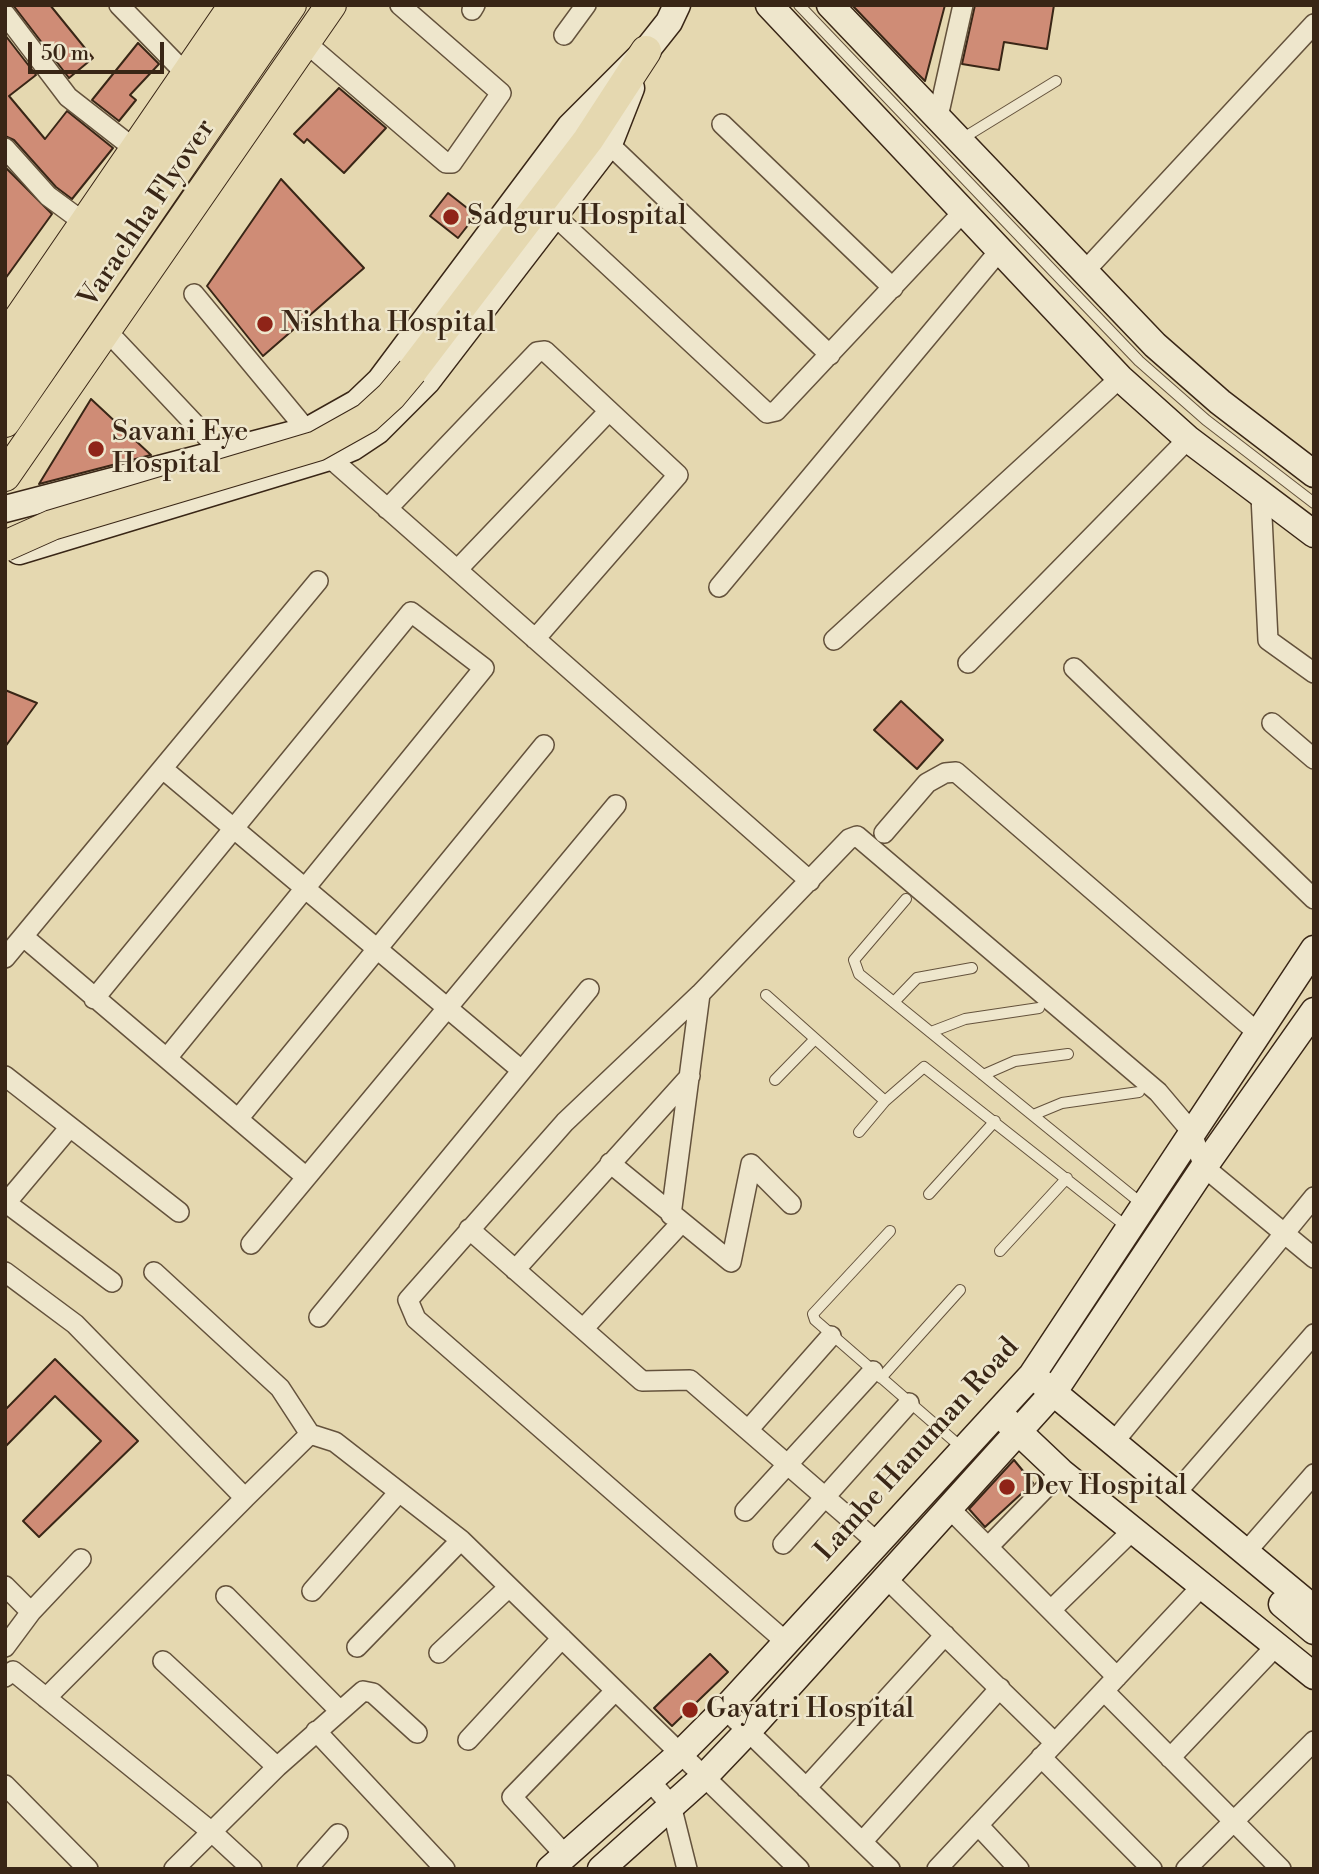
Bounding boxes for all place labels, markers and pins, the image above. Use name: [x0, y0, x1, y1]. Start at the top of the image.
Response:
place label: Sadguru Hospital: [467, 200, 687, 234]
marker: Sadguru Hospital: [441, 207, 461, 227]
place label: Nishtha Hospital: [281, 307, 495, 341]
marker: Nishtha Hospital: [255, 314, 275, 334]
place label: Savani Eye Hospital: [112, 416, 248, 482]
marker: Savani Eye Hospital: [86, 439, 106, 459]
place label: Dev Hospital: [1023, 1470, 1187, 1504]
marker: Dev Hospital: [997, 1477, 1017, 1497]
place label: Gayatri Hospital: [706, 1693, 914, 1727]
marker: Gayatri Hospital: [680, 1700, 700, 1720]

